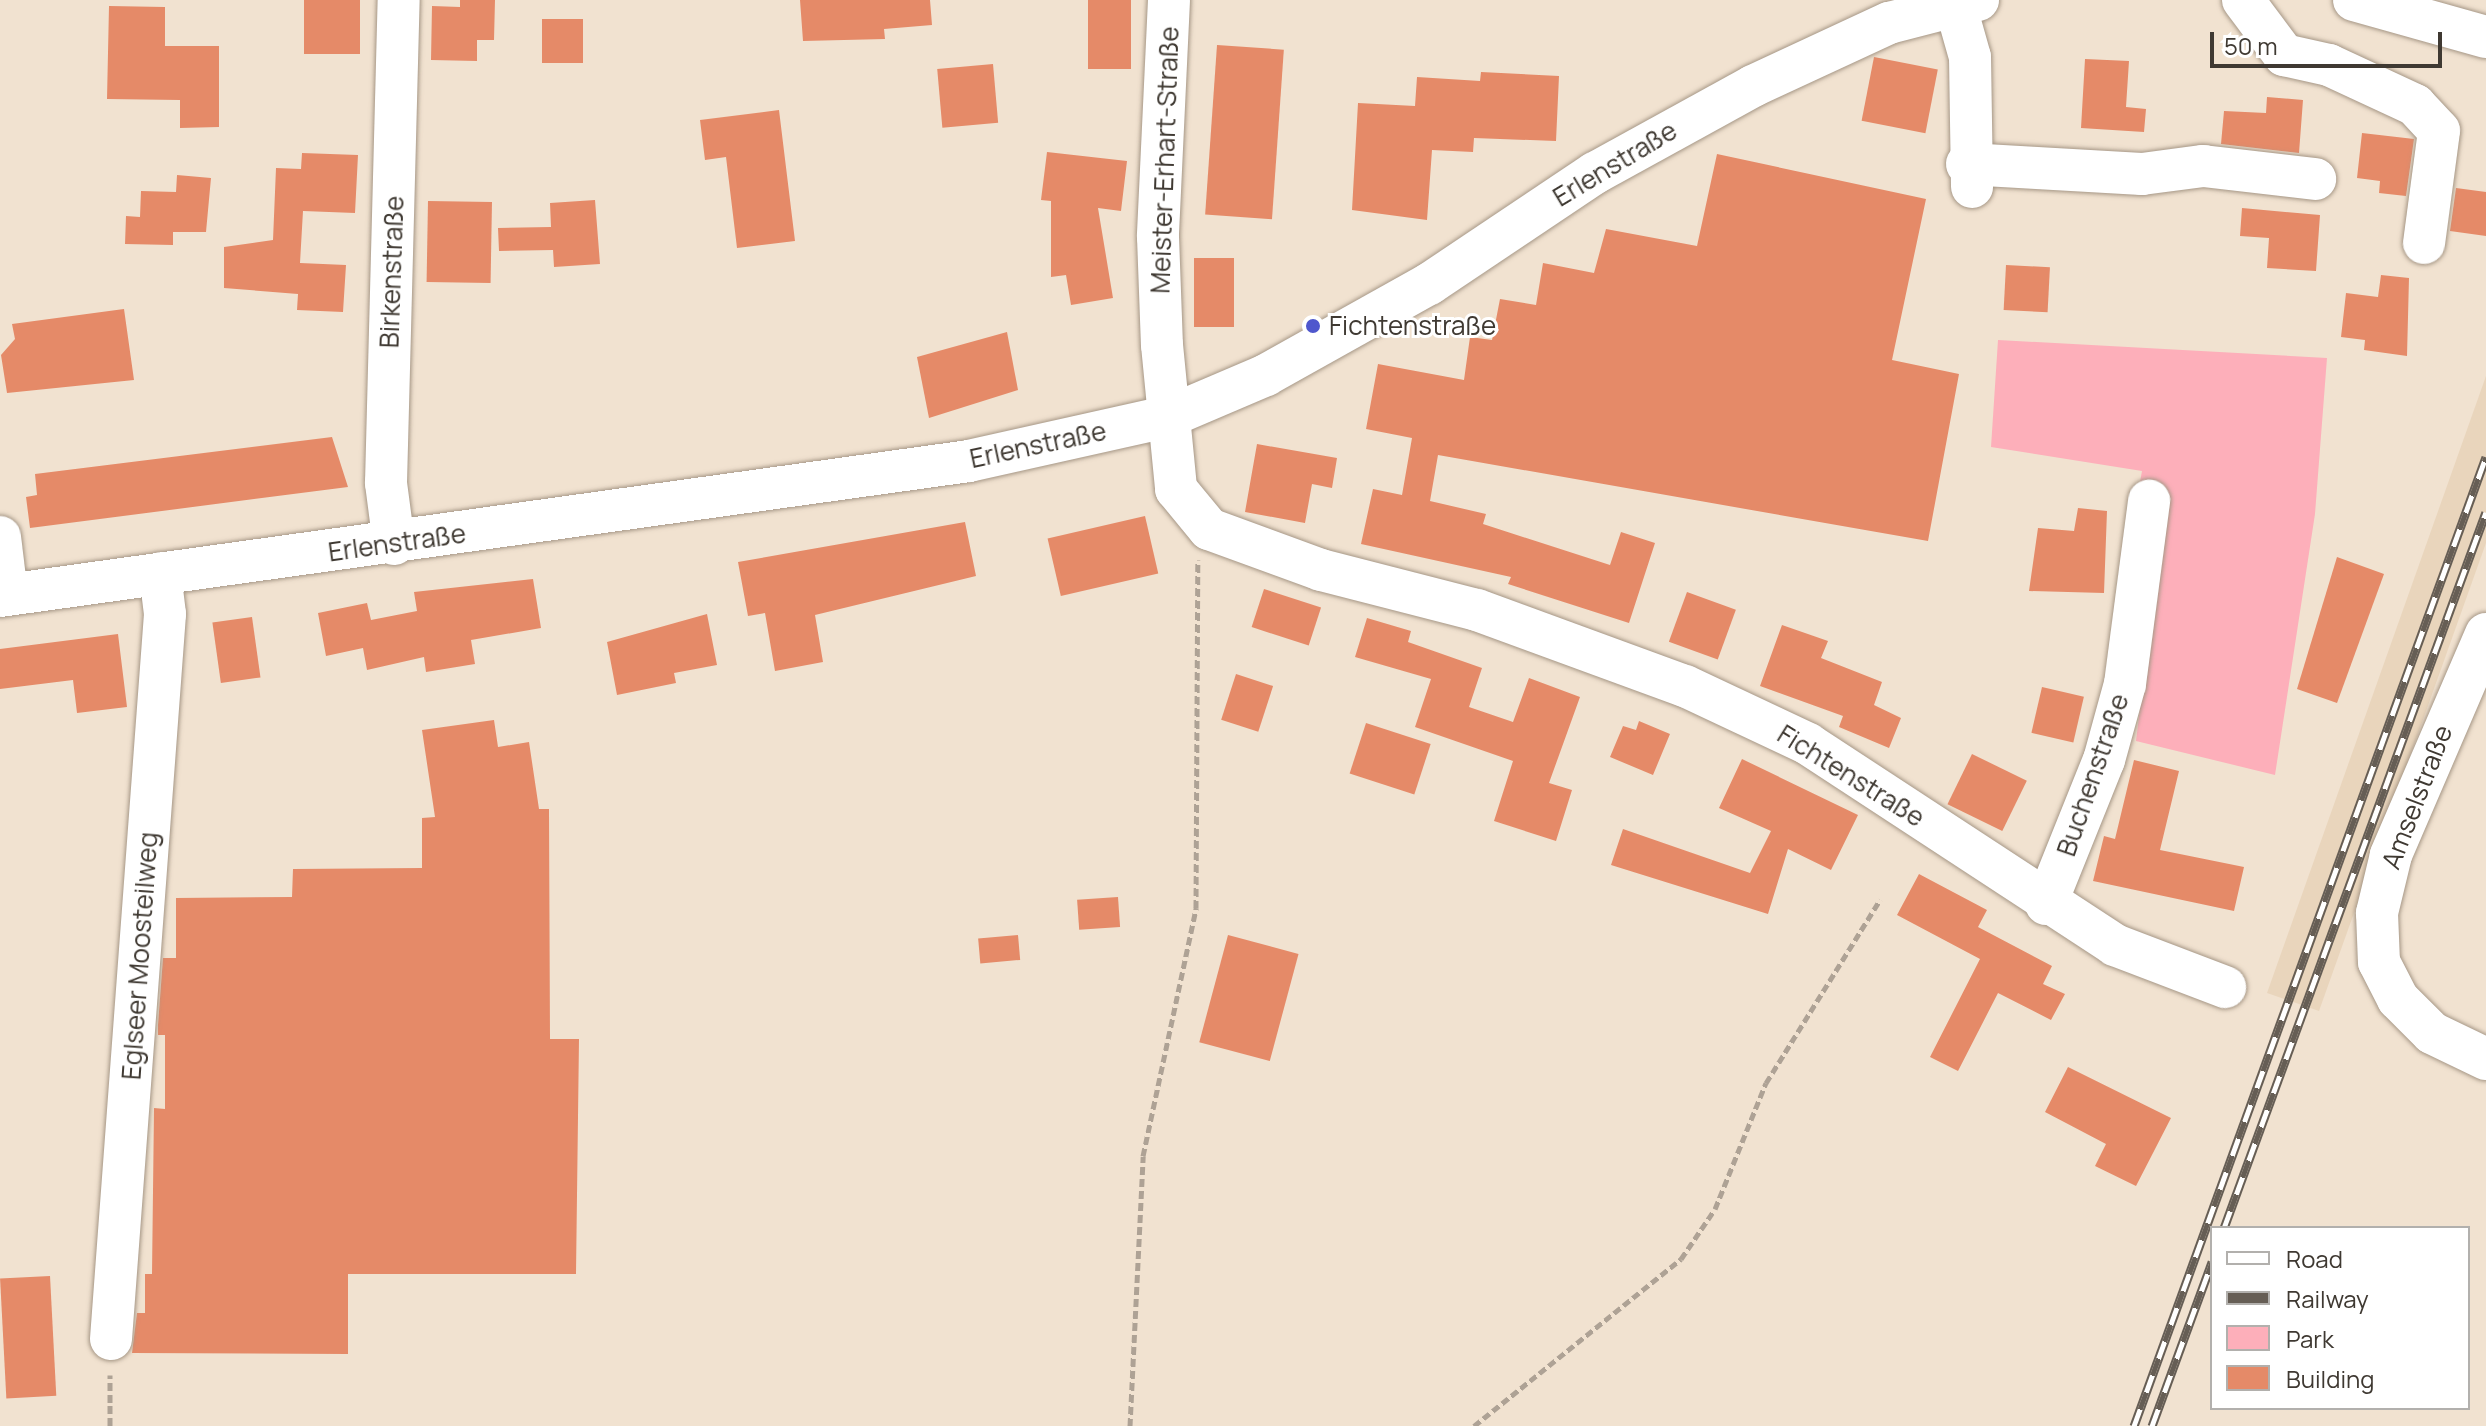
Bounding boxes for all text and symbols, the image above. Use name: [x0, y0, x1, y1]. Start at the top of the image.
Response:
scale bar: [2214, 16, 2446, 66]
street label: Meister-Erhart-Straße: [1145, 26, 1185, 294]
text: 50 m: [2224, 29, 2278, 62]
street label: Erlenstraße: [1548, 115, 1682, 213]
street label: Birkenstraße: [374, 195, 410, 349]
place label: Fichtenstraße: [1329, 310, 1496, 342]
marker: Fichtenstraße: [1304, 317, 1322, 335]
street label: Erlenstraße: [967, 415, 1109, 475]
street label: Erlenstraße: [326, 518, 468, 568]
street label: Buchenstraße: [2051, 690, 2135, 860]
street label: Fichtenstraße: [1772, 718, 1930, 834]
street label: Amselstraße: [2375, 721, 2459, 873]
street label: Eglseer Moosteilweg: [116, 831, 164, 1081]
legend: [2210, 1226, 2470, 1410]
text: Road: [2286, 1242, 2343, 1275]
text: Railway: [2286, 1282, 2369, 1315]
text: Park: [2286, 1322, 2334, 1355]
text: Building: [2286, 1362, 2374, 1395]

